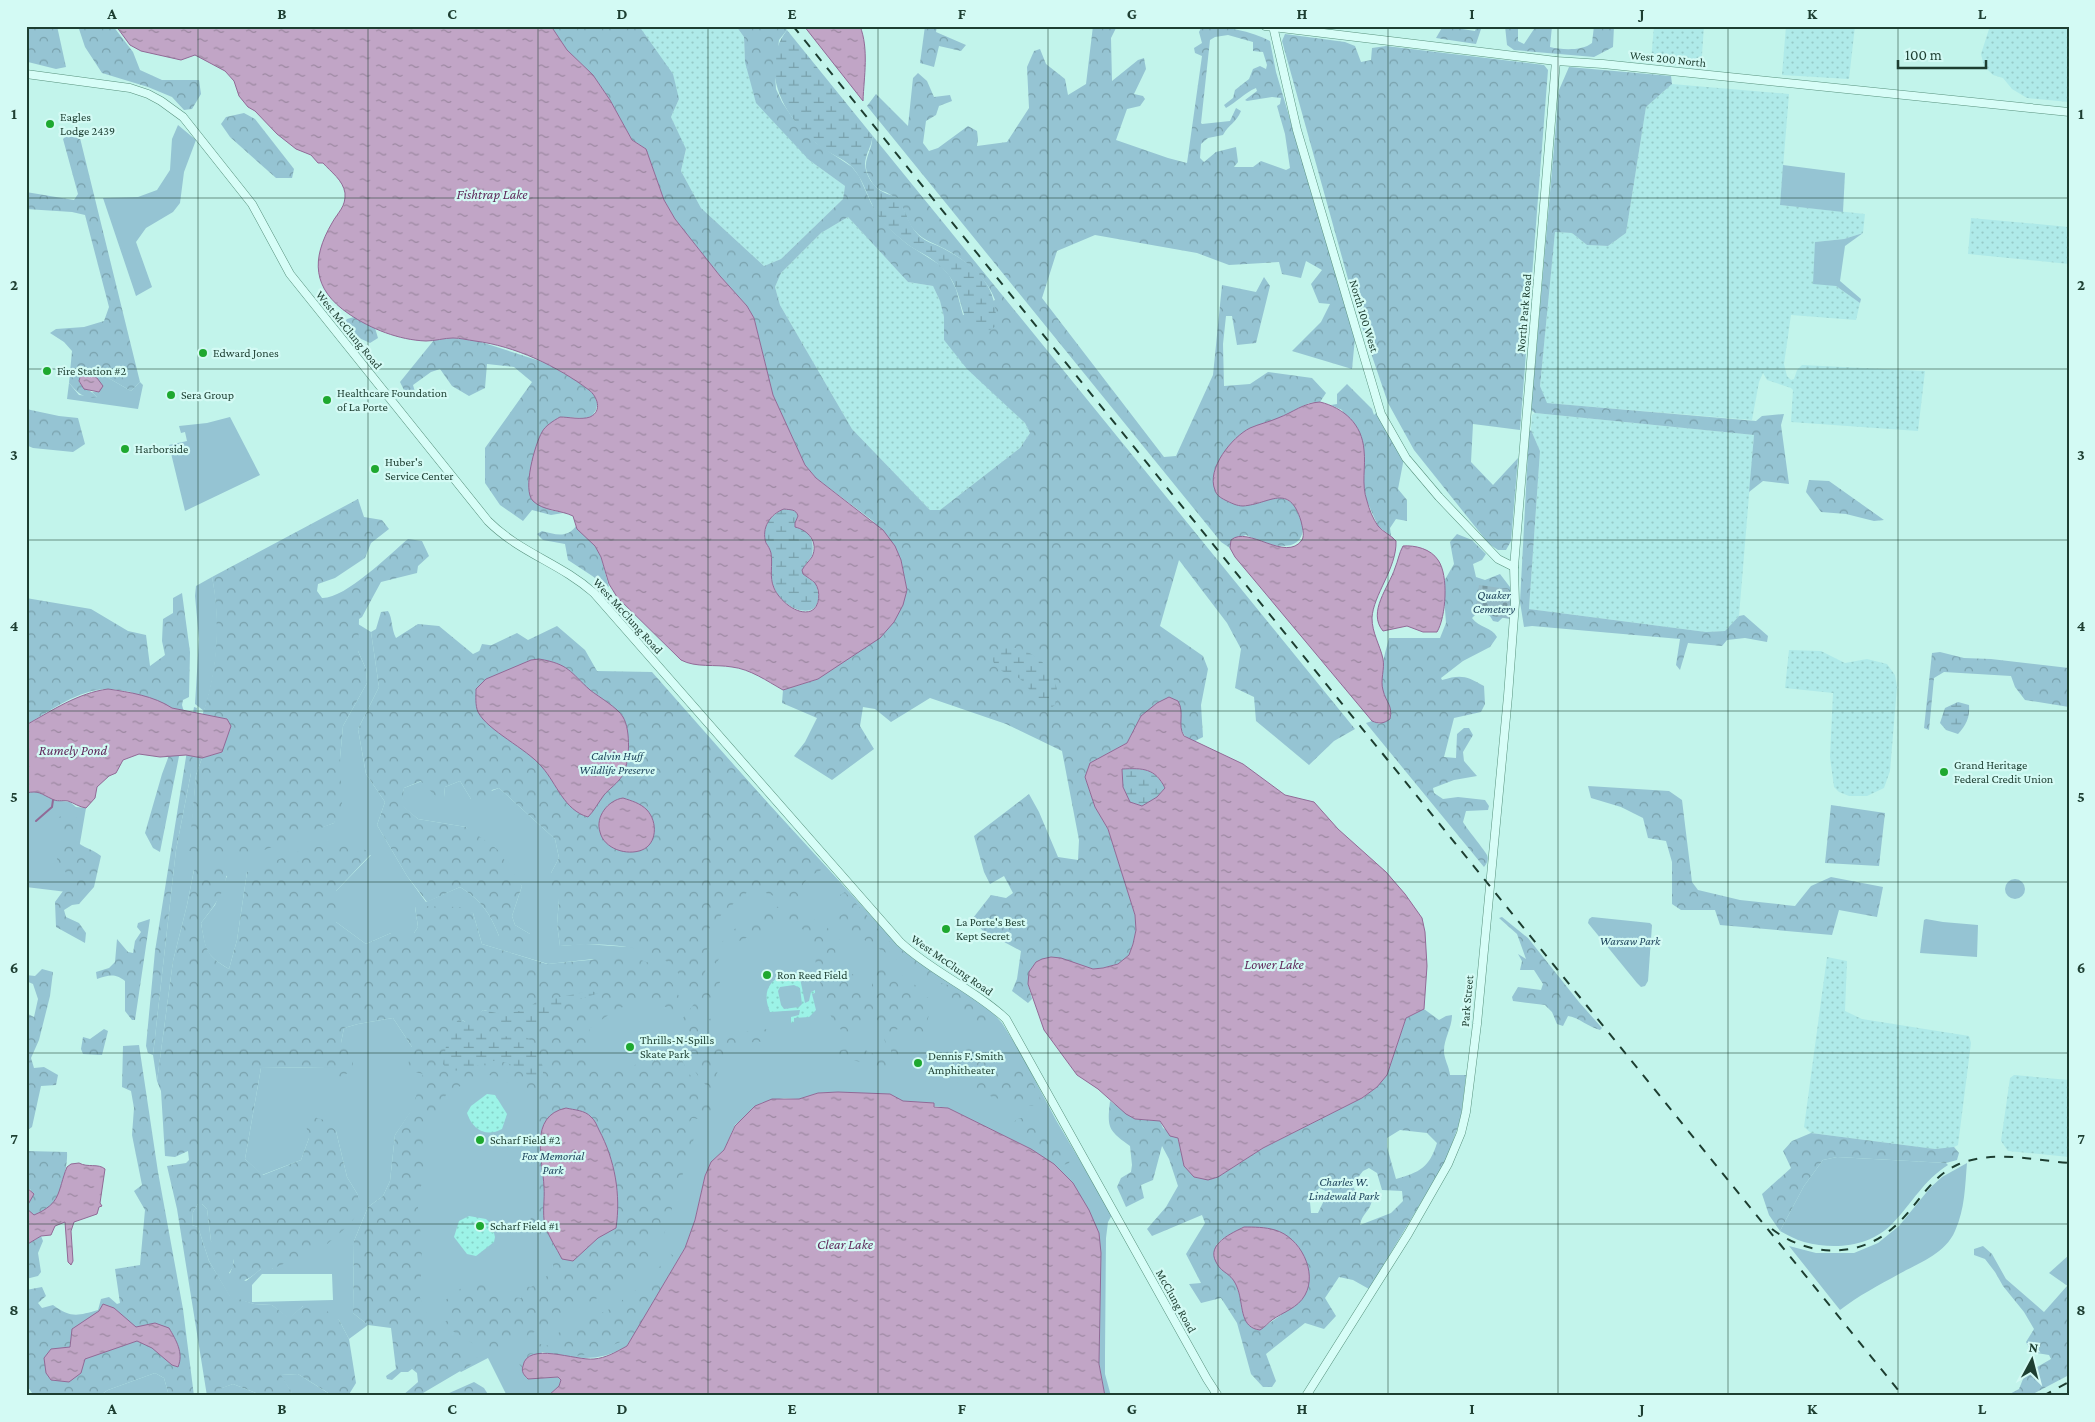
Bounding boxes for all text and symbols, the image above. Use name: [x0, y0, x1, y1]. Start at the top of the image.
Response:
text: A: [106, 5, 117, 22]
text: B: [277, 5, 287, 22]
text: C: [447, 5, 457, 22]
text: D: [616, 5, 628, 22]
text: E: [787, 5, 797, 22]
text: F: [958, 5, 967, 22]
text: G: [1127, 5, 1137, 22]
text: H: [1297, 5, 1308, 22]
text: I: [1469, 5, 1475, 22]
text: J: [1637, 5, 1645, 22]
text: K: [1807, 5, 1818, 22]
text: L: [1978, 5, 1987, 22]
scale bar: [1898, 38, 1985, 70]
text: 100 m: [1905, 47, 1942, 63]
street label: West 200 North: [1629, 48, 1707, 70]
text: 1: [11, 105, 17, 122]
text: 1: [2078, 105, 2084, 122]
place label: Eagles Lodge 2439: [60, 110, 115, 138]
marker: Eagles Lodge 2439: [44, 118, 56, 130]
water label: Fishtrap Lake: [456, 186, 528, 202]
street label: North Park Road: [1514, 273, 1534, 353]
text: 2: [10, 276, 18, 293]
text: 2: [2077, 276, 2085, 293]
street label: North 100 West: [1346, 278, 1382, 355]
street label: West McClung Road: [313, 288, 385, 373]
place label: Edward Jones: [213, 346, 279, 360]
marker: Edward Jones: [197, 347, 209, 359]
place label: Fire Station #2: [57, 364, 127, 378]
marker: Fire Station #2: [41, 365, 53, 377]
place label: Healthcare Foundation of La Porte: [337, 386, 448, 414]
place label: Sera Group: [181, 388, 234, 402]
marker: Sera Group: [165, 389, 177, 401]
marker: Healthcare Foundation of La Porte: [321, 394, 333, 406]
place label: Harborside: [135, 442, 188, 456]
marker: Harborside: [119, 443, 131, 455]
text: 3: [10, 446, 18, 463]
text: 3: [2077, 446, 2085, 463]
place label: Huber's Service Center: [385, 455, 454, 483]
marker: Huber's Service Center: [369, 463, 381, 475]
street label: West McClung Road: [590, 575, 666, 657]
park label: Quaker Cemetery: [1473, 588, 1515, 616]
text: 4: [10, 617, 19, 634]
text: 4: [2077, 617, 2086, 634]
water label: Rumely Pond: [39, 742, 108, 758]
park label: Calvin Huff Wildlife Preserve: [579, 749, 655, 777]
place label: Grand Heritage Federal Credit Union: [1954, 758, 2054, 786]
marker: Grand Heritage Federal Credit Union: [1938, 766, 1950, 778]
text: 5: [10, 788, 18, 805]
text: 5: [2077, 788, 2085, 805]
place label: La Porte's Best Kept Secret: [956, 915, 1026, 943]
marker: La Porte's Best Kept Secret: [940, 923, 952, 935]
street label: West McClung Road: [908, 931, 996, 999]
park label: Warsaw Park: [1600, 934, 1661, 948]
water label: Lower Lake: [1244, 956, 1305, 972]
text: 6: [10, 959, 18, 976]
text: 6: [2077, 959, 2085, 976]
place label: Ron Reed Field: [777, 968, 848, 982]
marker: Ron Reed Field: [761, 969, 773, 981]
street label: Park Street: [1458, 974, 1476, 1027]
place label: Thrills-N-Spills Skate Park: [640, 1033, 714, 1061]
marker: Thrills-N-Spills Skate Park: [624, 1041, 636, 1053]
place label: Dennis F. Smith Amphitheater: [928, 1049, 1004, 1077]
marker: Dennis F. Smith Amphitheater: [912, 1057, 924, 1069]
text: 7: [10, 1130, 18, 1147]
text: 7: [2077, 1130, 2085, 1147]
place label: Scharf Field #2: [490, 1133, 561, 1147]
marker: Scharf Field #2: [474, 1134, 486, 1146]
park label: Fox Memorial Park: [522, 1149, 585, 1177]
park label: Charles W. Lindewald Park: [1309, 1175, 1380, 1203]
place label: Scharf Field #1: [490, 1219, 559, 1233]
marker: Scharf Field #1: [474, 1220, 486, 1232]
water label: Clear Lake: [817, 1236, 874, 1252]
street label: McClung Road: [1153, 1267, 1200, 1336]
text: 8: [9, 1301, 19, 1318]
text: 8: [2076, 1301, 2086, 1318]
north arrow: [2008, 1334, 2058, 1384]
text: N: [2028, 1339, 2040, 1356]
text: A: [106, 1400, 117, 1417]
text: B: [277, 1400, 287, 1417]
text: C: [447, 1400, 457, 1417]
text: D: [616, 1400, 628, 1417]
text: E: [787, 1400, 797, 1417]
text: F: [958, 1400, 967, 1417]
text: G: [1127, 1400, 1137, 1417]
text: H: [1297, 1400, 1308, 1417]
text: I: [1469, 1400, 1475, 1417]
text: J: [1637, 1400, 1645, 1417]
text: K: [1807, 1400, 1818, 1417]
text: L: [1978, 1400, 1987, 1417]

